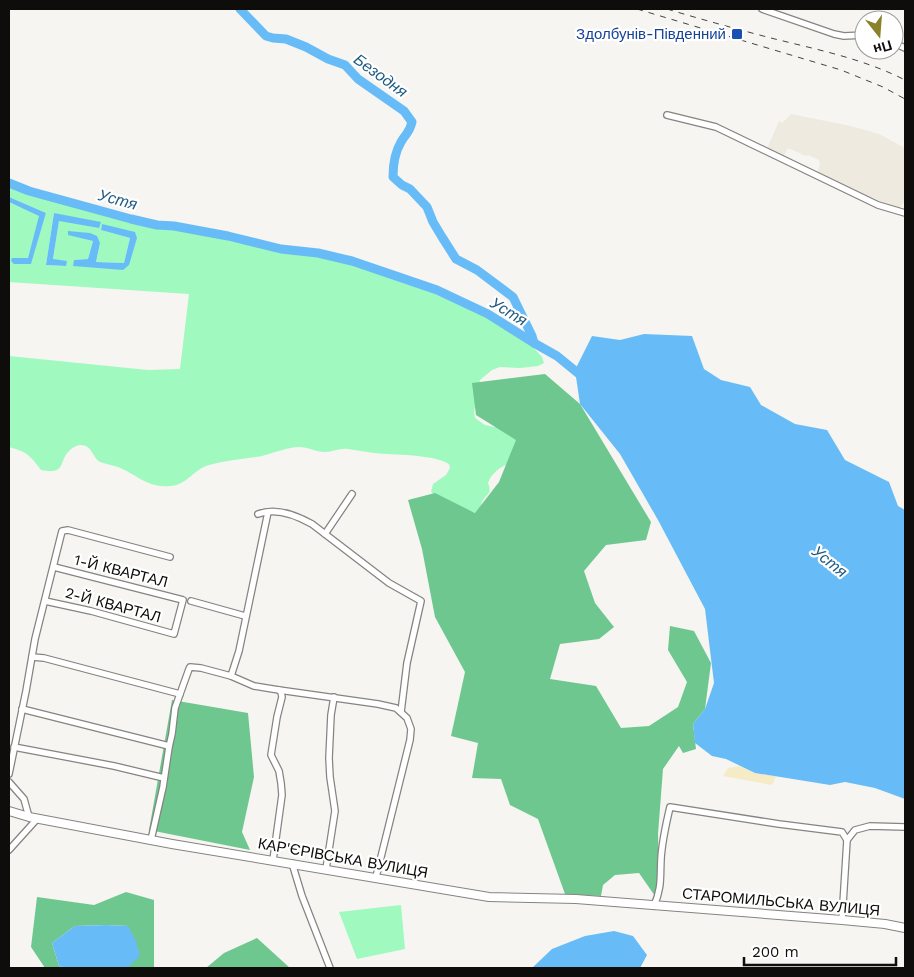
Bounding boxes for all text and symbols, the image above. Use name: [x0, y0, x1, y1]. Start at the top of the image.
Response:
north arrow: [854, 10, 904, 60]
place label: Здолбунів-Південний: [576, 25, 726, 43]
marker: Здолбунів-Південний: [730, 27, 744, 41]
text: Пн: [872, 37, 894, 58]
water label: Безодня: [350, 50, 412, 101]
water label: Устя: [95, 185, 140, 214]
water label: Устя: [486, 293, 531, 330]
water label: Устя: [808, 541, 851, 582]
street label: 1-Й КВАРТАЛ: [72, 551, 170, 591]
street label: 2-Й КВАРТАЛ: [63, 584, 163, 626]
street label: КАР'ЄРІВСЬКА ВУЛИЦЯ: [257, 834, 429, 882]
street label: СТАРОМИЛЬСЬКА ВУЛИЦЯ: [681, 884, 881, 920]
scale bar: [744, 934, 896, 966]
text: 200 m: [752, 943, 799, 961]

